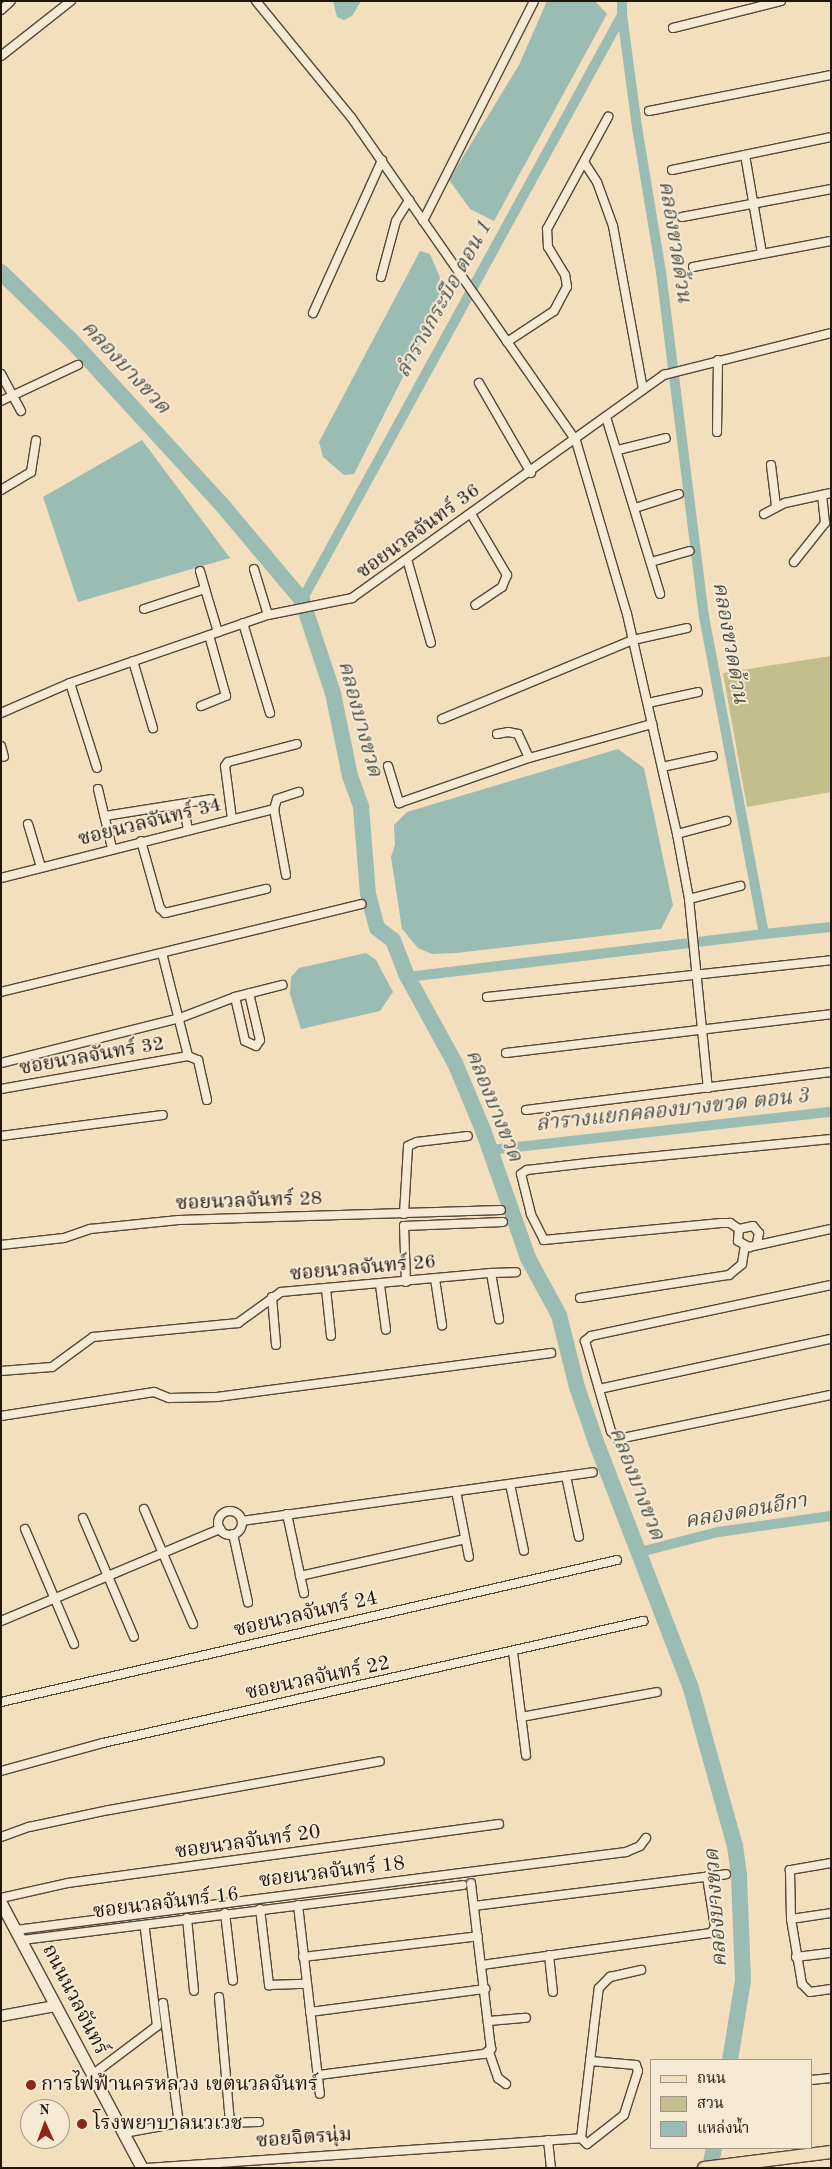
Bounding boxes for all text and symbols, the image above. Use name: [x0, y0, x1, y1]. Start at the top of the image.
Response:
water label: คลองขวดด้วน: [652, 179, 696, 305]
water label: ลำรางกระบือ ตอน 1: [391, 216, 499, 382]
water label: คลองบางขวด: [75, 316, 175, 420]
street label: ซอยนวลจันทร์ 36: [353, 479, 485, 585]
water label: คลองขวดด้วน: [706, 580, 752, 706]
water label: คลองบางขวด: [331, 658, 387, 780]
street label: ซอยนวลจันทร์ 34: [76, 794, 224, 852]
street label: ซอยนวลจันทร์ 32: [18, 1032, 166, 1082]
water label: คลองบางขวด: [459, 1046, 527, 1166]
water label: ลำรางแยกคลองบางขวด ตอน 3: [535, 1084, 811, 1138]
street label: ซอยนวลจันทร์ 28: [175, 1187, 323, 1217]
street label: ซอยนวลจันทร์ 26: [289, 1251, 437, 1287]
water label: คลองบางขวด: [603, 1424, 669, 1544]
water label: คลองดอนอีกา: [683, 1489, 809, 1535]
street label: ซอยนวลจันทร์ 24: [232, 1587, 380, 1643]
street label: ซอยนวลจันทร์ 22: [244, 1652, 392, 1706]
street label: ซอยนวลจันทร์ 20: [174, 1821, 322, 1865]
water label: คลองบางขวด: [700, 1848, 734, 1968]
street label: ซอยนวลจันทร์ 18: [258, 1852, 406, 1894]
street label: ซอยนวลจันทร์ 16: [92, 1883, 240, 1925]
street label: ถนนนวลจันทร์: [36, 1941, 112, 2059]
legend: [650, 2059, 812, 2149]
text: ถนน: [697, 2072, 726, 2087]
place label: การไฟฟ้านครหลวง เขตนวลจันทร์: [41, 2073, 318, 2097]
marker: การไฟฟ้านครหลวง เขตนวลจันทร์: [25, 2079, 37, 2091]
text: สวน: [697, 2097, 724, 2112]
north arrow: [20, 2099, 70, 2149]
text: N: [39, 2103, 50, 2117]
place label: โรงพยาบาลนวเวช: [93, 2112, 243, 2136]
marker: โรงพยาบาลนวเวช: [75, 2117, 89, 2131]
text: แหล่งน้ำ: [697, 2122, 749, 2137]
street label: ซอยจิตรนุ่ม: [255, 2124, 353, 2154]

